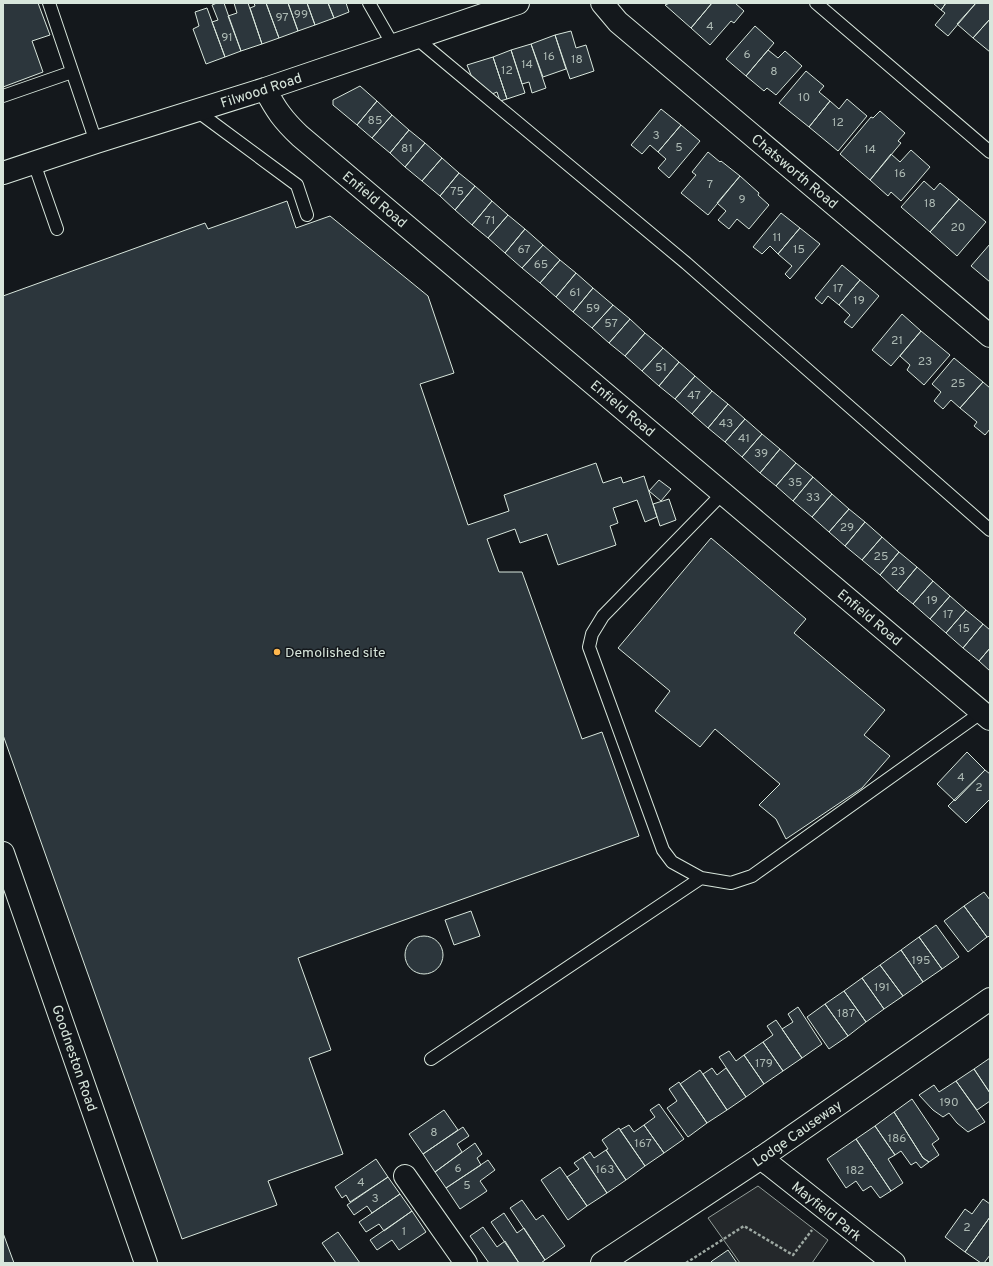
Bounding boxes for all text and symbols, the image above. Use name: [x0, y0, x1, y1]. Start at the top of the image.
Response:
house number: 99: [294, 7, 308, 23]
house number: 97: [275, 10, 289, 26]
house number: 4: [706, 19, 714, 35]
house number: 91: [221, 30, 233, 46]
house number: 6: [743, 47, 751, 63]
house number: 16: [543, 49, 555, 65]
house number: 18: [571, 52, 583, 68]
house number: 14: [521, 57, 533, 73]
house number: 12: [501, 63, 513, 79]
house number: 8: [770, 64, 778, 80]
street label: Filwood Road: [219, 70, 304, 113]
house number: 10: [798, 90, 810, 106]
house number: 85: [368, 113, 382, 129]
house number: 12: [832, 115, 844, 131]
house number: 3: [652, 128, 660, 144]
street label: Chatsworth Road: [747, 131, 841, 213]
house number: 5: [675, 140, 683, 156]
house number: 81: [401, 141, 413, 157]
house number: 14: [864, 142, 876, 158]
house number: 16: [894, 166, 906, 182]
street label: Enfield Road: [338, 168, 410, 232]
house number: 7: [707, 177, 713, 193]
house number: 75: [450, 184, 464, 200]
house number: 9: [738, 192, 746, 208]
house number: 18: [924, 196, 936, 212]
house number: 71: [485, 213, 495, 229]
house number: 20: [950, 220, 966, 236]
house number: 11: [773, 230, 781, 246]
house number: 67: [517, 242, 531, 258]
house number: 15: [793, 242, 805, 258]
house number: 65: [534, 257, 548, 273]
house number: 17: [833, 281, 843, 297]
house number: 61: [569, 285, 581, 301]
house number: 19: [853, 293, 865, 309]
house number: 59: [586, 301, 600, 317]
house number: 57: [604, 316, 618, 332]
house number: 21: [891, 333, 903, 349]
house number: 23: [918, 354, 932, 370]
house number: 51: [655, 360, 667, 376]
house number: 25: [951, 376, 965, 392]
street label: Enfield Road: [586, 377, 658, 441]
house number: 47: [687, 388, 701, 404]
house number: 43: [719, 416, 733, 432]
house number: 41: [738, 431, 750, 447]
house number: 39: [754, 446, 768, 462]
house number: 35: [788, 475, 802, 491]
house number: 33: [806, 490, 820, 506]
house number: 29: [840, 520, 854, 536]
house number: 25: [874, 549, 888, 565]
house number: 23: [891, 564, 905, 580]
street label: Enfield Road: [833, 586, 905, 650]
house number: 19: [926, 593, 938, 609]
house number: 17: [943, 607, 953, 623]
house number: 15: [958, 621, 970, 637]
place label: Demolished site: [285, 645, 386, 662]
marker: Demolished site: [272, 647, 282, 657]
house number: 4: [957, 770, 965, 786]
house number: 2: [975, 780, 983, 796]
house number: 195: [911, 953, 931, 969]
house number: 191: [874, 980, 890, 996]
street label: Goodneston Road: [47, 1003, 100, 1114]
house number: 187: [837, 1006, 855, 1022]
house number: 179: [755, 1056, 773, 1072]
house number: 190: [939, 1095, 959, 1111]
street label: Lodge Causeway: [750, 1097, 846, 1171]
house number: 8: [430, 1125, 438, 1141]
house number: 186: [888, 1131, 906, 1147]
house number: 167: [634, 1136, 652, 1152]
house number: 6: [454, 1161, 462, 1177]
house number: 163: [596, 1162, 614, 1178]
house number: 182: [846, 1163, 864, 1179]
house number: 4: [357, 1175, 365, 1191]
house number: 5: [463, 1178, 471, 1194]
street label: Mayfield Park: [788, 1179, 864, 1246]
house number: 3: [371, 1191, 379, 1207]
house number: 2: [963, 1220, 971, 1236]
house number: 1: [402, 1224, 406, 1240]

